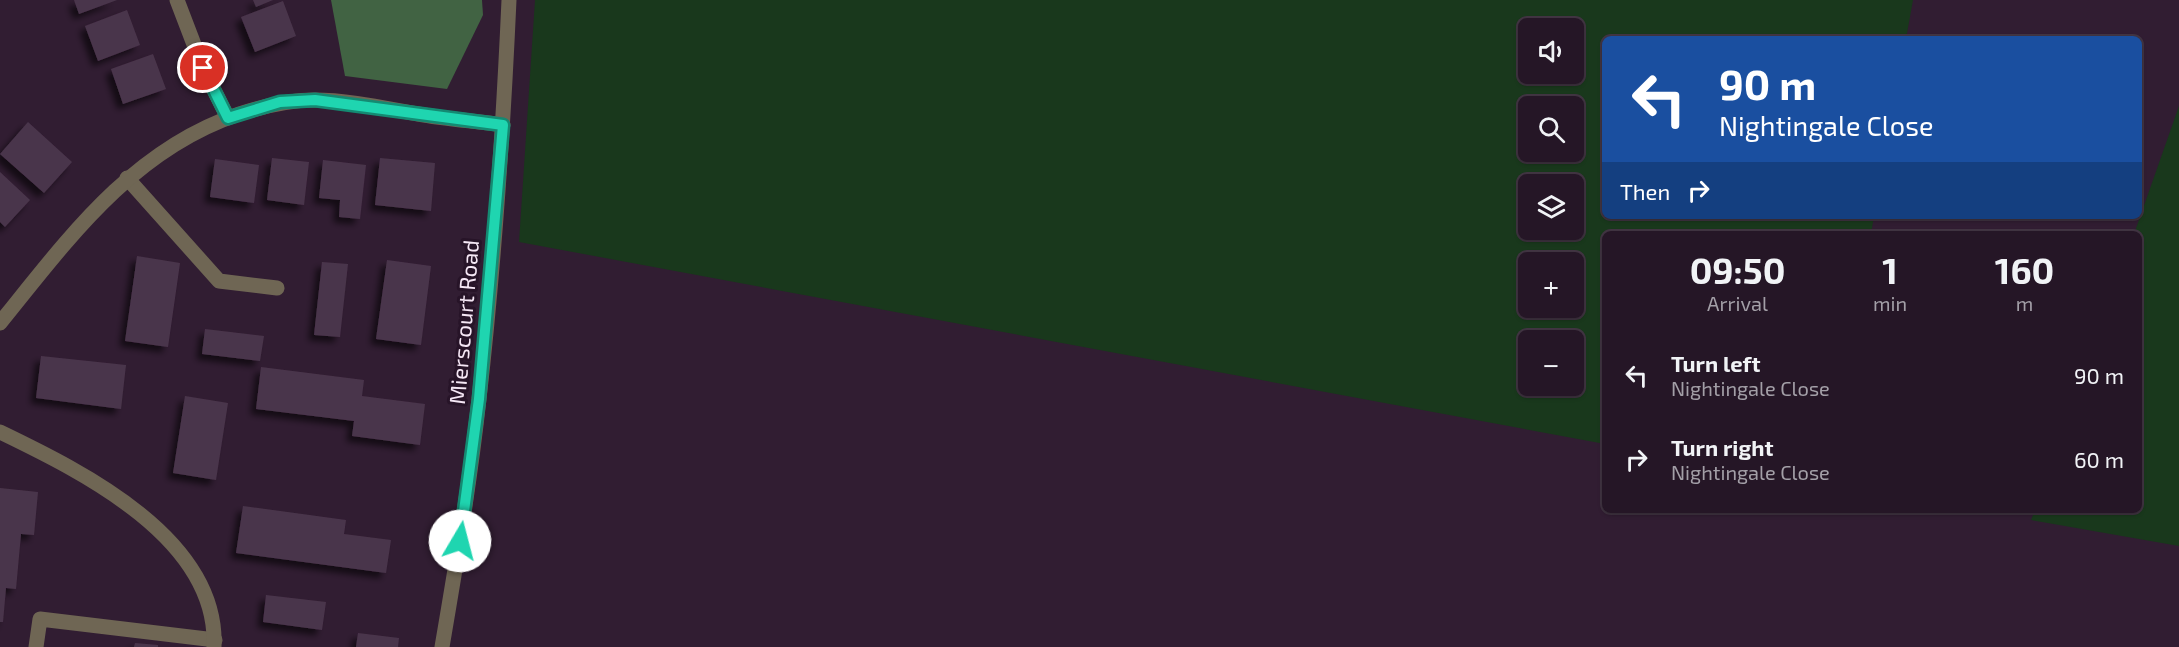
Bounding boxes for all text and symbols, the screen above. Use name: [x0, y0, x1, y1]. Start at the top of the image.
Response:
map controls: [1518, 18, 1584, 396]
button: sound: [1518, 18, 1584, 84]
pin: [177, 42, 228, 93]
icon: arrive: [186, 51, 219, 84]
text: 90 m: [1719, 58, 1816, 108]
icon: left: [1620, 60, 1698, 138]
button: search: [1518, 96, 1584, 162]
text: Nightingale Close: [1719, 109, 1933, 141]
button: layers: [1518, 174, 1584, 240]
icon: right: [1682, 174, 1715, 207]
text: Then: [1620, 178, 1670, 204]
street label: Mierscourt Road: [443, 239, 483, 405]
text: 09:50: [1690, 248, 1785, 291]
text: 1: [1882, 248, 1898, 291]
text: 160: [1995, 248, 2054, 291]
button: +: [1518, 252, 1584, 318]
text: Arrival: [1707, 291, 1768, 315]
text: min: [1873, 291, 1907, 315]
text: m: [2016, 291, 2033, 315]
button: −: [1518, 330, 1584, 396]
text: Turn left: [1671, 350, 1760, 376]
icon: left: [1620, 359, 1653, 392]
text: 90 m: [2074, 362, 2124, 388]
text: Nightingale Close: [1671, 376, 1830, 400]
text: Turn right: [1671, 434, 1773, 460]
icon: right: [1620, 443, 1653, 476]
text: 60 m: [2074, 446, 2124, 472]
text: Nightingale Close: [1671, 460, 1830, 484]
position arrow: [428, 509, 492, 573]

